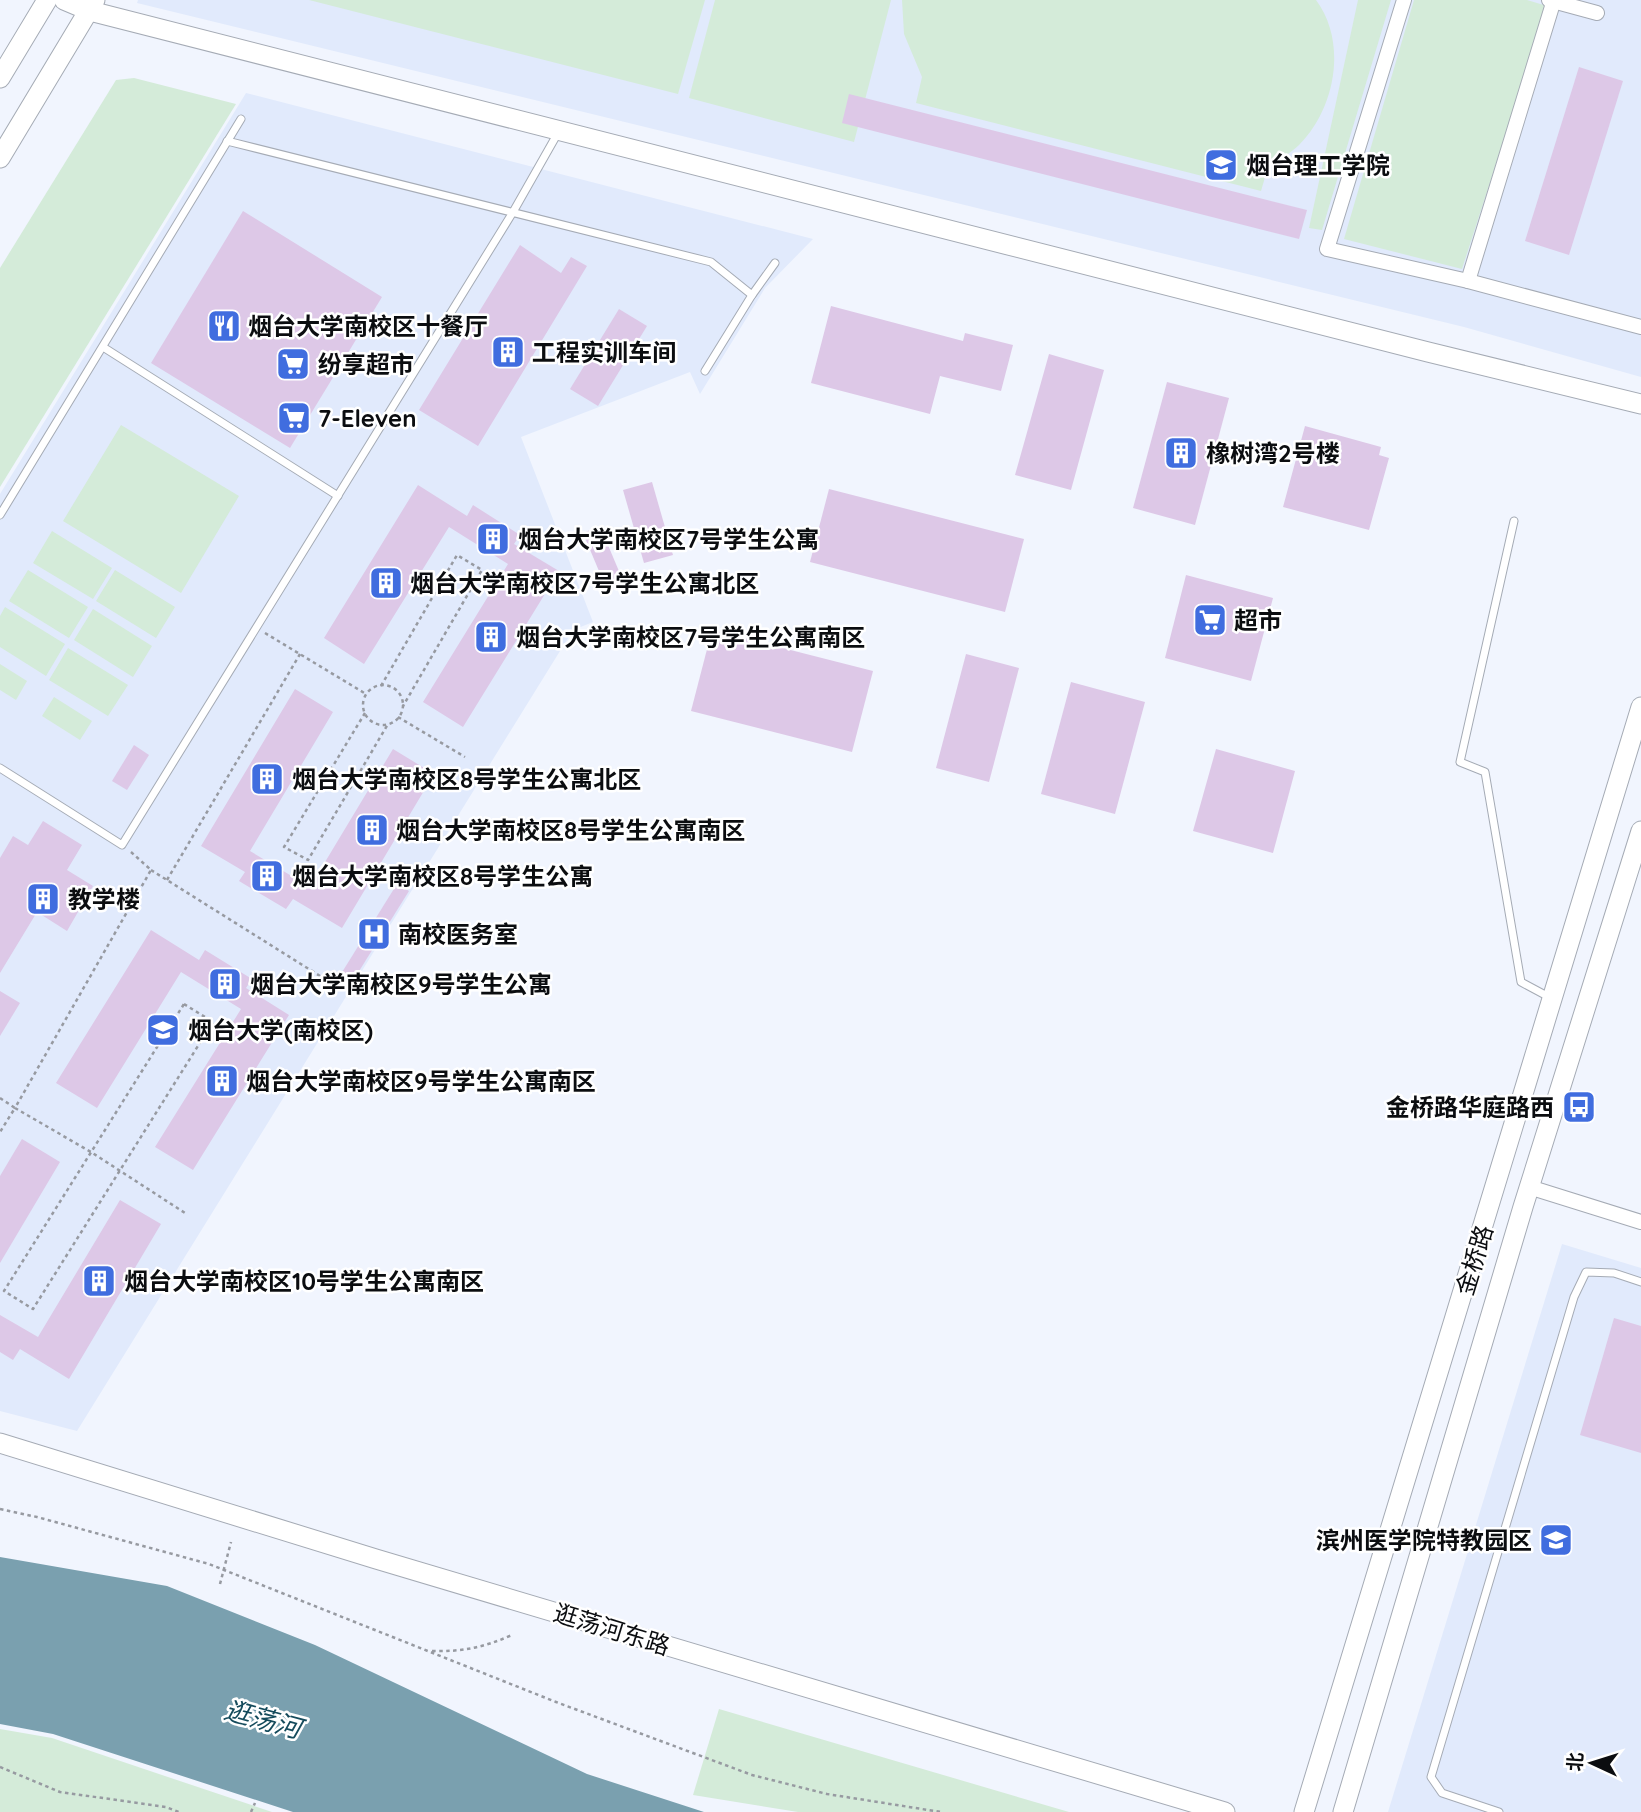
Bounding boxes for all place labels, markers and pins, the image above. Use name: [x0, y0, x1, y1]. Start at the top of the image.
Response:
school or university icon: 烟台理工学院: [1202, 146, 1240, 184]
place label: 烟台理工学院: [1246, 150, 1390, 180]
restaurant icon: 烟台大学南校区十餐厅: [205, 307, 243, 345]
place label: 烟台大学南校区十餐厅: [248, 311, 488, 341]
building icon: 工程实训车间: [489, 333, 527, 371]
place label: 工程实训车间: [532, 337, 676, 367]
supermarket icon: 纷享超市: [274, 345, 312, 383]
place label: 纷享超市: [318, 349, 414, 379]
supermarket icon: 7-Eleven: [275, 399, 313, 437]
place label: 7-Eleven: [318, 403, 417, 433]
building icon: 橡树湾2号楼: [1162, 434, 1200, 472]
place label: 橡树湾2号楼: [1206, 438, 1340, 468]
building icon: 烟台大学南校区7号学生公寓: [474, 520, 512, 558]
place label: 烟台大学南校区7号学生公寓: [518, 524, 819, 554]
building icon: 烟台大学南校区7号学生公寓北区: [367, 564, 405, 602]
place label: 烟台大学南校区7号学生公寓北区: [410, 568, 759, 598]
supermarket icon: 超市: [1191, 601, 1229, 639]
place label: 超市: [1234, 605, 1282, 635]
building icon: 烟台大学南校区7号学生公寓南区: [472, 618, 510, 656]
place label: 烟台大学南校区7号学生公寓南区: [516, 622, 865, 652]
building icon: 烟台大学南校区8号学生公寓北区: [248, 760, 286, 798]
place label: 烟台大学南校区8号学生公寓北区: [292, 764, 641, 794]
building icon: 烟台大学南校区8号学生公寓南区: [353, 811, 391, 849]
place label: 烟台大学南校区8号学生公寓南区: [396, 815, 745, 845]
building icon: 烟台大学南校区8号学生公寓: [248, 857, 286, 895]
place label: 烟台大学南校区8号学生公寓: [292, 861, 593, 891]
building icon: 教学楼: [24, 880, 62, 918]
place label: 教学楼: [68, 884, 140, 914]
hospital icon: 南校医务室: [355, 915, 393, 953]
place label: 南校医务室: [398, 919, 518, 949]
building icon: 烟台大学南校区9号学生公寓: [206, 965, 244, 1003]
place label: 烟台大学南校区9号学生公寓: [250, 969, 552, 999]
school or university icon: 烟台大学(南校区): [144, 1011, 182, 1049]
place label: 烟台大学(南校区): [188, 1015, 373, 1045]
building icon: 烟台大学南校区9号学生公寓南区: [203, 1062, 241, 1100]
place label: 烟台大学南校区9号学生公寓南区: [246, 1066, 596, 1096]
bus stop icon: 金桥路华庭路西: [1560, 1088, 1598, 1126]
place label: 金桥路华庭路西: [1386, 1092, 1554, 1122]
building icon: 烟台大学南校区10号学生公寓南区: [80, 1262, 118, 1300]
place label: 烟台大学南校区10号学生公寓南区: [124, 1266, 484, 1296]
school or university icon: 滨州医学院特教园区: [1537, 1521, 1575, 1559]
place label: 滨州医学院特教园区: [1316, 1525, 1532, 1555]

